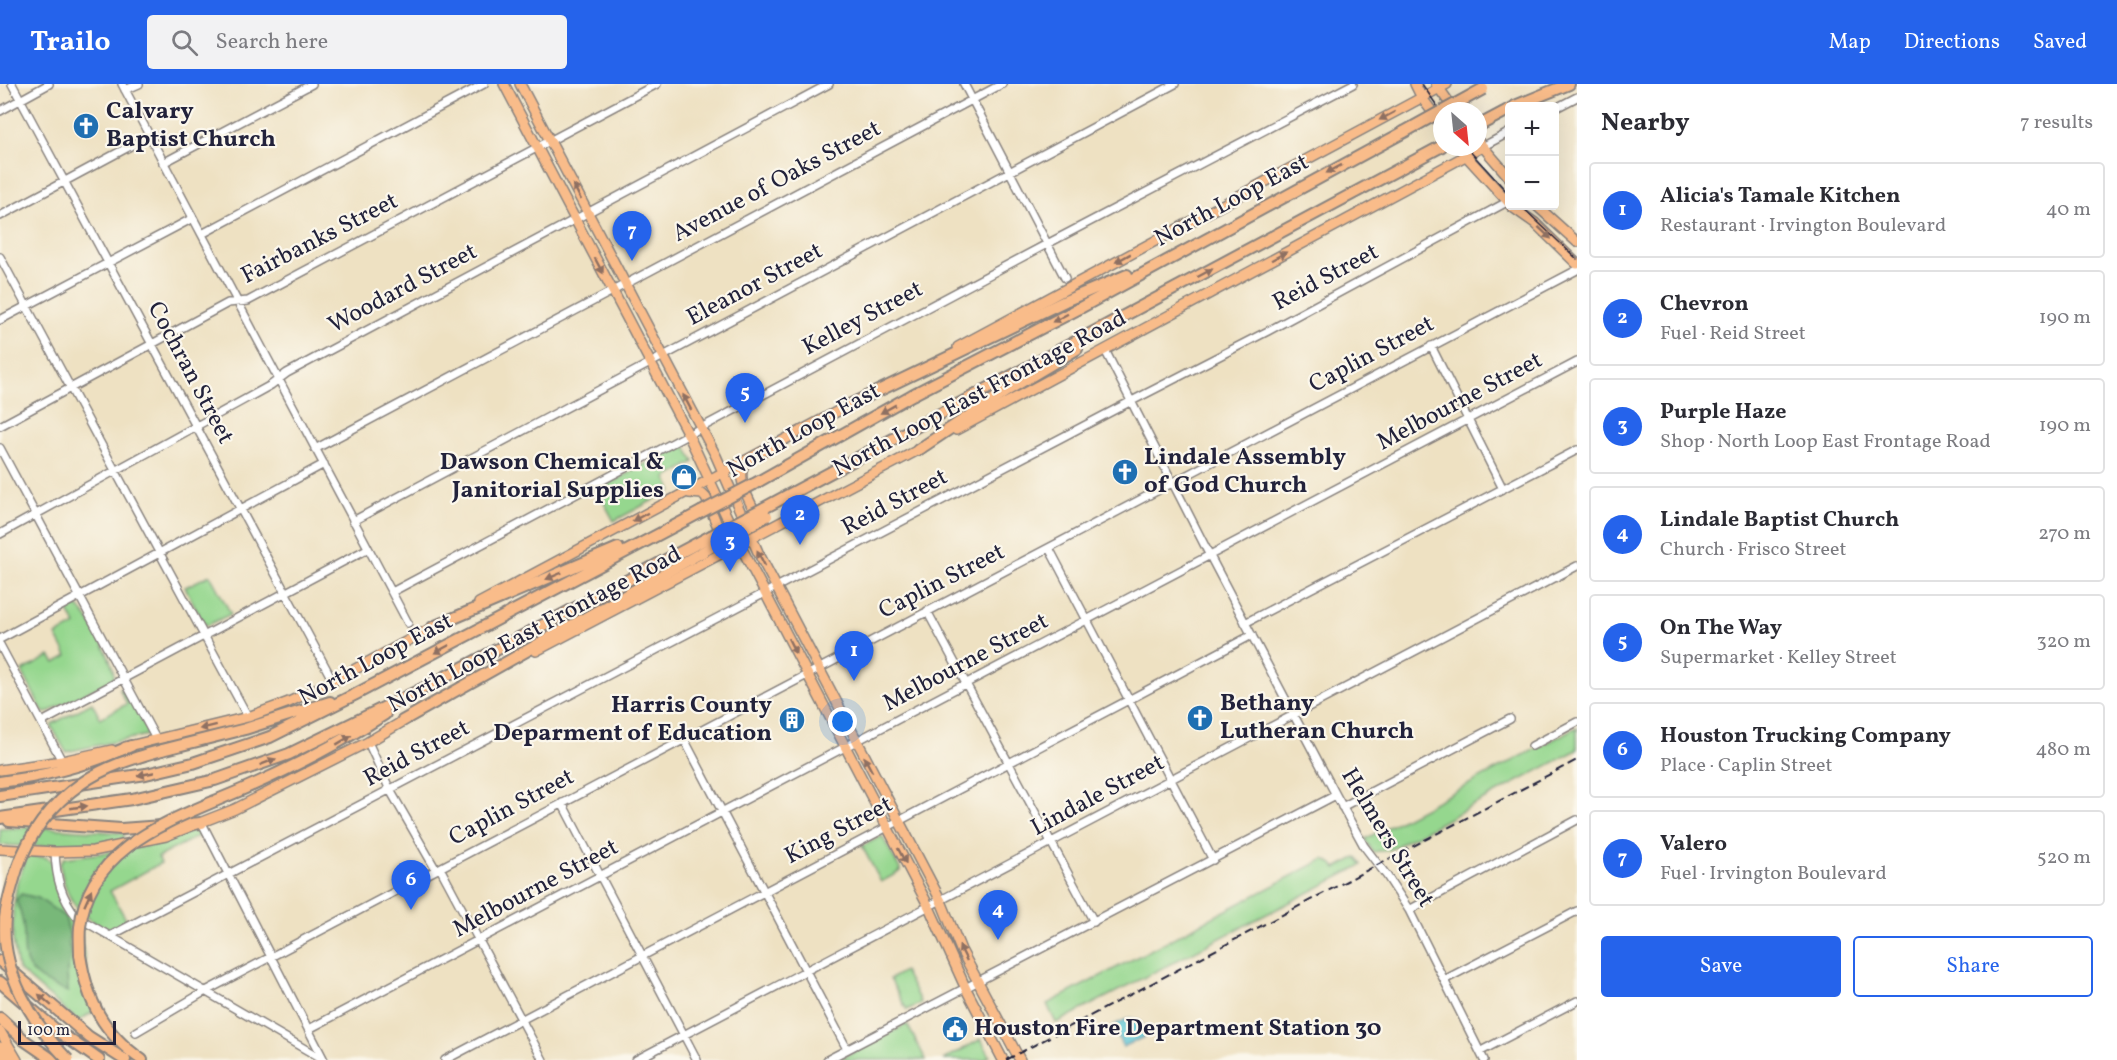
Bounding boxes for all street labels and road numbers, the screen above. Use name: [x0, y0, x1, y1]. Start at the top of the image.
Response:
street label: Avenue of Oaks Street: [667, 113, 887, 251]
street label: North Loop East: [1149, 146, 1315, 256]
street label: Fairbanks Street: [236, 185, 404, 293]
street label: Woodard Street: [322, 235, 484, 343]
street label: Eleanor Street: [681, 235, 829, 335]
street label: Reid Street: [1267, 236, 1385, 320]
street label: Kelley Street: [797, 273, 929, 365]
street label: Cochran Street: [138, 296, 242, 450]
street label: North Loop East Frontage Road: [827, 302, 1133, 486]
street label: Caplin Street: [1303, 308, 1441, 402]
street label: Melbourne Street: [1371, 344, 1549, 460]
street label: North Loop East: [721, 375, 887, 487]
street label: Reid Street: [836, 461, 954, 545]
street label: Caplin Street: [873, 536, 1011, 628]
street label: North Loop East Frontage Road: [382, 538, 688, 722]
street label: North Loop East: [293, 605, 459, 715]
street label: Melbourne Street: [877, 605, 1055, 721]
street label: Reid Street: [358, 712, 476, 796]
street label: Lindale Street: [1025, 747, 1171, 845]
street label: Caplin Street: [443, 761, 581, 855]
street label: Helmers Street: [1332, 762, 1442, 914]
street label: King Street: [779, 788, 899, 874]
street label: Melbourne Street: [447, 831, 625, 947]

